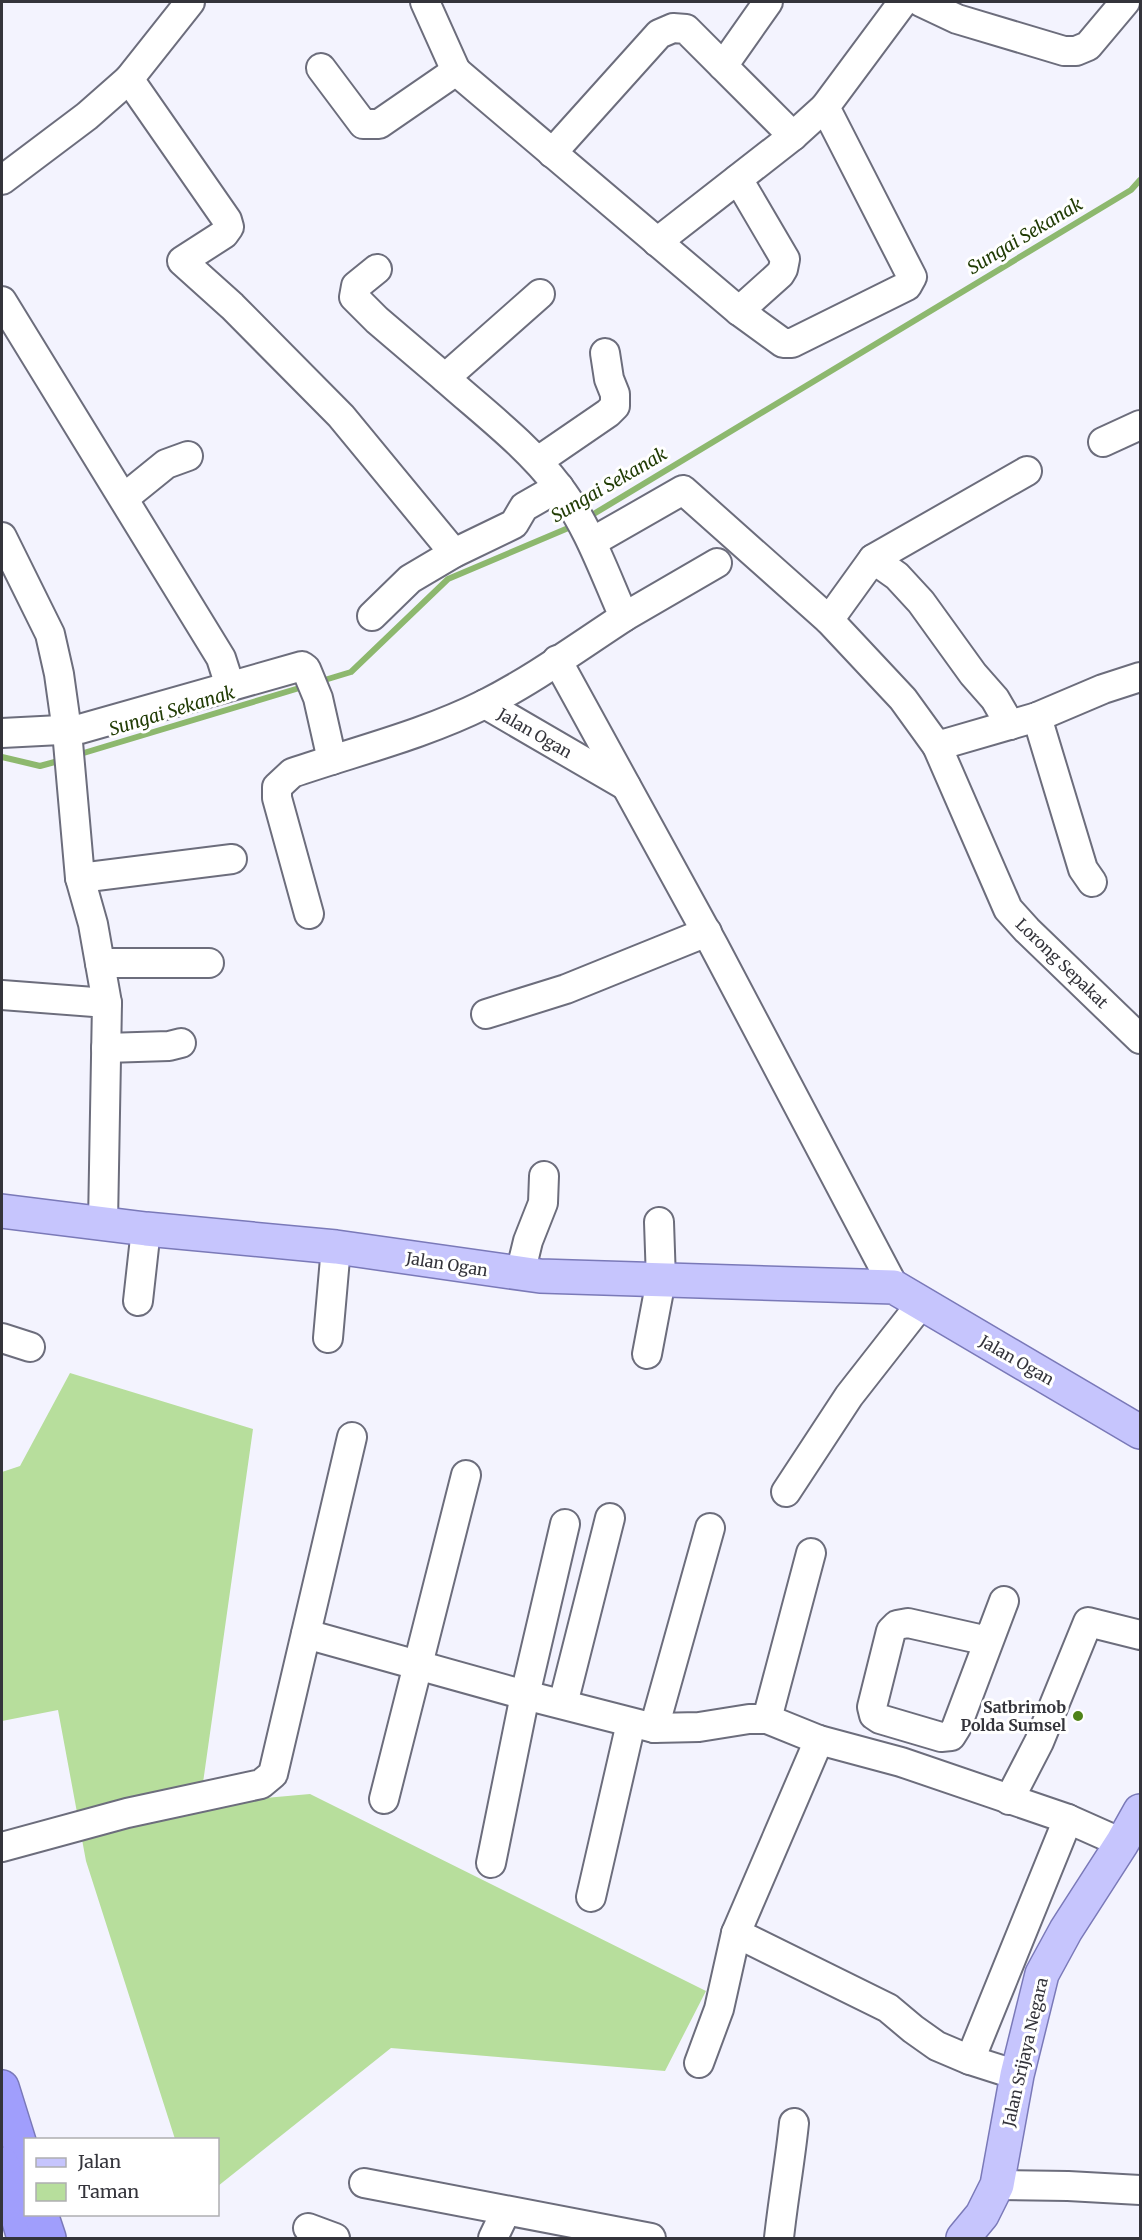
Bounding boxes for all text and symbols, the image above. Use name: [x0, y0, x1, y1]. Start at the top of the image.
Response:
water label: Sungai Sekanak: [963, 192, 1087, 279]
water label: Sungai Sekanak: [547, 442, 671, 527]
water label: Sungai Sekanak: [106, 680, 238, 741]
street label: Jalan Ogan: [493, 703, 576, 762]
street label: Lorong Sepakat: [1012, 914, 1113, 1013]
street label: Jalan Ogan: [404, 1248, 490, 1280]
street label: Jalan Ogan: [975, 1330, 1058, 1389]
place label: Satbrimob Polda Sumsel: [961, 1697, 1066, 1735]
marker: Satbrimob Polda Sumsel: [1071, 1709, 1085, 1723]
street label: Jalan Srijaya Negara: [998, 1975, 1052, 2130]
legend: [24, 2138, 219, 2216]
text: Jalan: [77, 2150, 121, 2173]
text: Taman: [78, 2180, 139, 2203]

